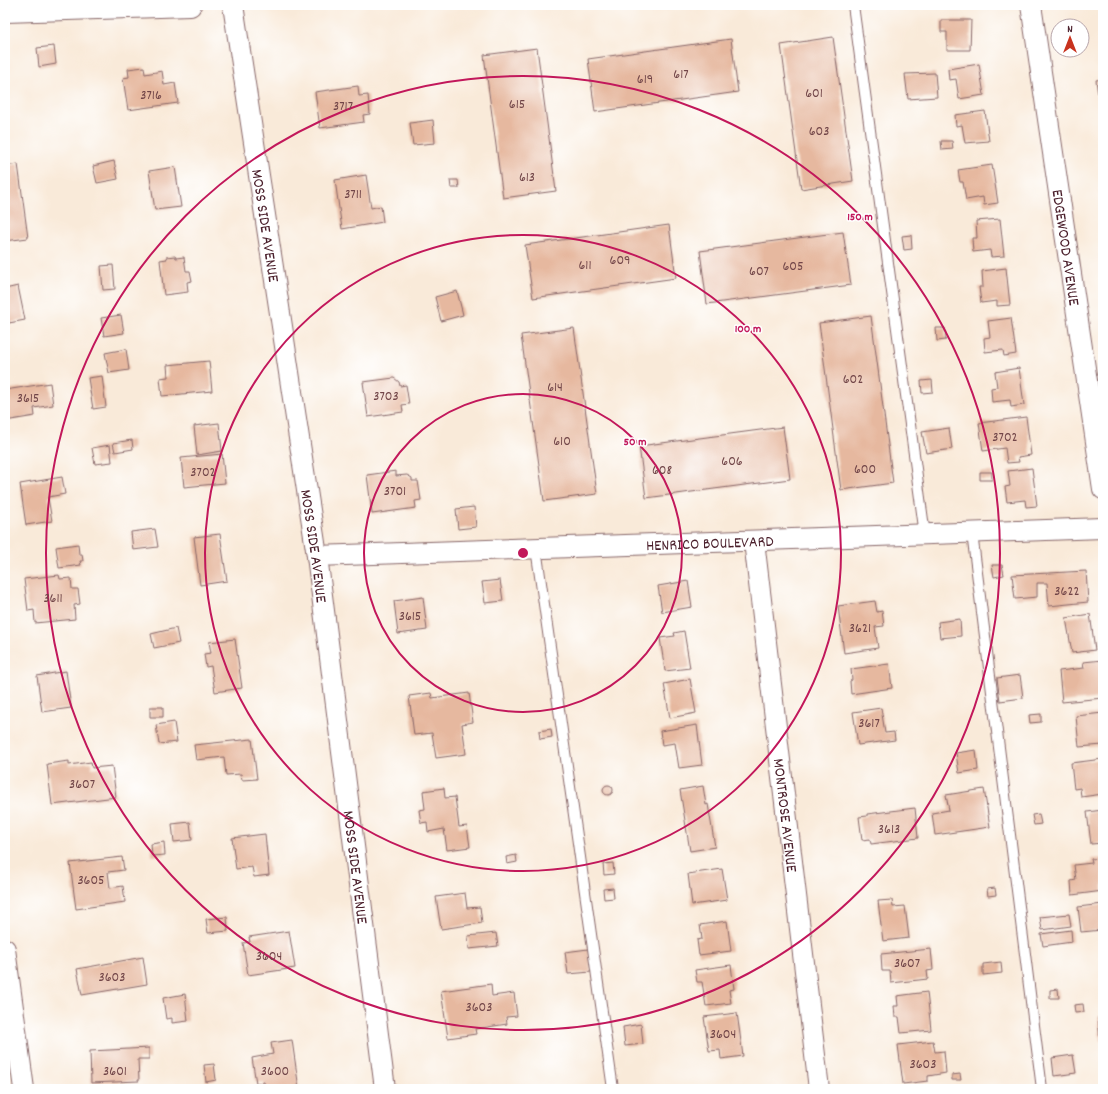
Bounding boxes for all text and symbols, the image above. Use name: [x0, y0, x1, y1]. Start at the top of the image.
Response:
north arrow: [1050, 18, 1090, 58]
text: N: [1067, 22, 1073, 38]
house number: 617: [673, 65, 689, 85]
house number: 619: [637, 70, 653, 90]
house number: 601: [805, 84, 823, 104]
house number: 3716: [140, 86, 162, 106]
house number: 615: [509, 95, 525, 115]
house number: 3717: [333, 97, 353, 117]
house number: 603: [809, 122, 829, 142]
street label: MOSS SIDE AVENUE: [244, 168, 284, 285]
house number: 613: [519, 168, 535, 188]
house number: 3711: [344, 185, 362, 205]
street label: EDGEWOOD AVENUE: [1045, 188, 1085, 308]
text: 150 m: [847, 209, 873, 226]
house number: 609: [610, 251, 630, 271]
house number: 611: [579, 256, 592, 276]
house number: 605: [783, 257, 803, 277]
house number: 607: [749, 262, 769, 282]
text: 100 m: [735, 321, 761, 338]
house number: 602: [843, 370, 863, 390]
house number: 614: [547, 378, 563, 398]
house number: 3703: [373, 387, 399, 407]
house number: 3615: [17, 389, 39, 409]
house number: 3702: [992, 428, 1018, 448]
house number: 610: [553, 432, 571, 452]
text: 50 m: [623, 434, 647, 451]
house number: 606: [721, 452, 743, 472]
house number: 600: [854, 460, 876, 480]
house number: 608: [652, 461, 672, 481]
house number: 3702: [190, 463, 216, 483]
house number: 3701: [384, 482, 406, 502]
street label: MOSS SIDE AVENUE: [293, 488, 332, 605]
street label: HENRICO BOULEVARD: [646, 531, 774, 558]
centre of rings: [516, 546, 530, 560]
house number: 3622: [1054, 582, 1080, 602]
house number: 3611: [43, 589, 63, 609]
house number: 3615: [399, 607, 421, 627]
house number: 3621: [849, 619, 871, 639]
house number: 3617: [858, 714, 880, 734]
street label: MONTROSE AVENUE: [766, 757, 802, 874]
house number: 3607: [69, 775, 95, 795]
street label: MOSS SIDE AVENUE: [336, 809, 373, 926]
house number: 3613: [878, 820, 900, 840]
house number: 3605: [77, 871, 105, 891]
house number: 3604: [256, 947, 282, 967]
house number: 3607: [894, 954, 920, 974]
house number: 3603: [99, 968, 125, 988]
house number: 3603: [466, 998, 492, 1018]
house number: 3604: [710, 1025, 736, 1045]
house number: 3603: [910, 1055, 936, 1075]
house number: 3601: [103, 1062, 127, 1082]
house number: 3600: [261, 1062, 289, 1082]

